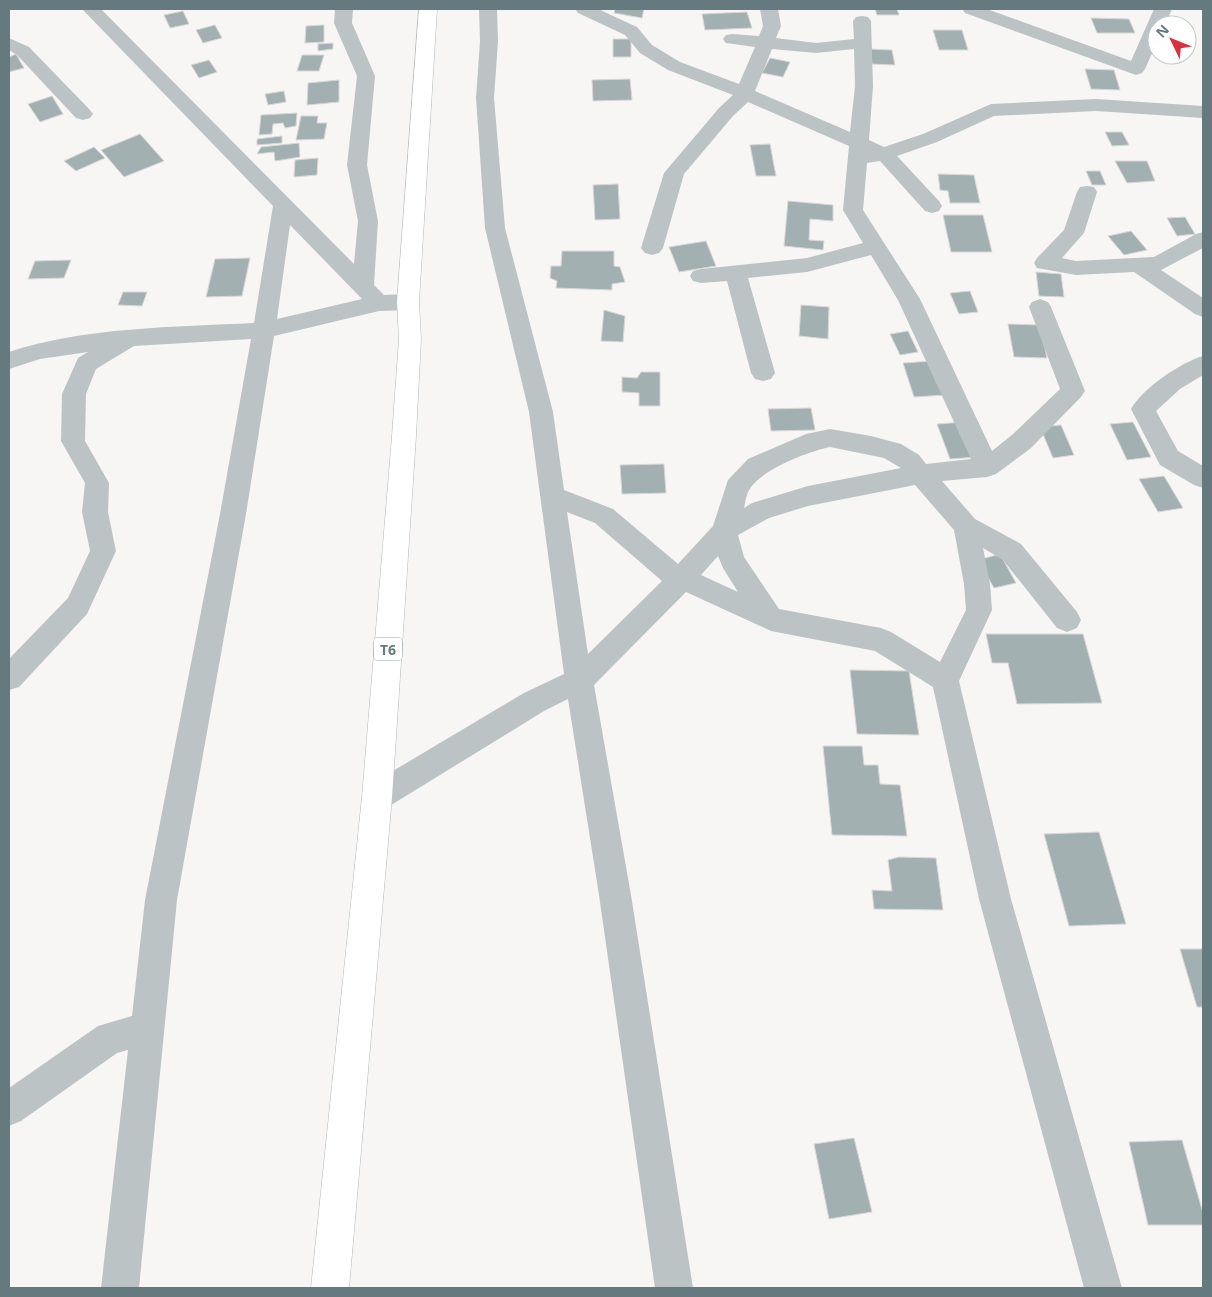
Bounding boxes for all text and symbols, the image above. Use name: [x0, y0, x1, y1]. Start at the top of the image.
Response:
north arrow: [1147, 15, 1197, 65]
text: N: [1151, 20, 1173, 41]
road number: T6: [374, 638, 402, 661]

